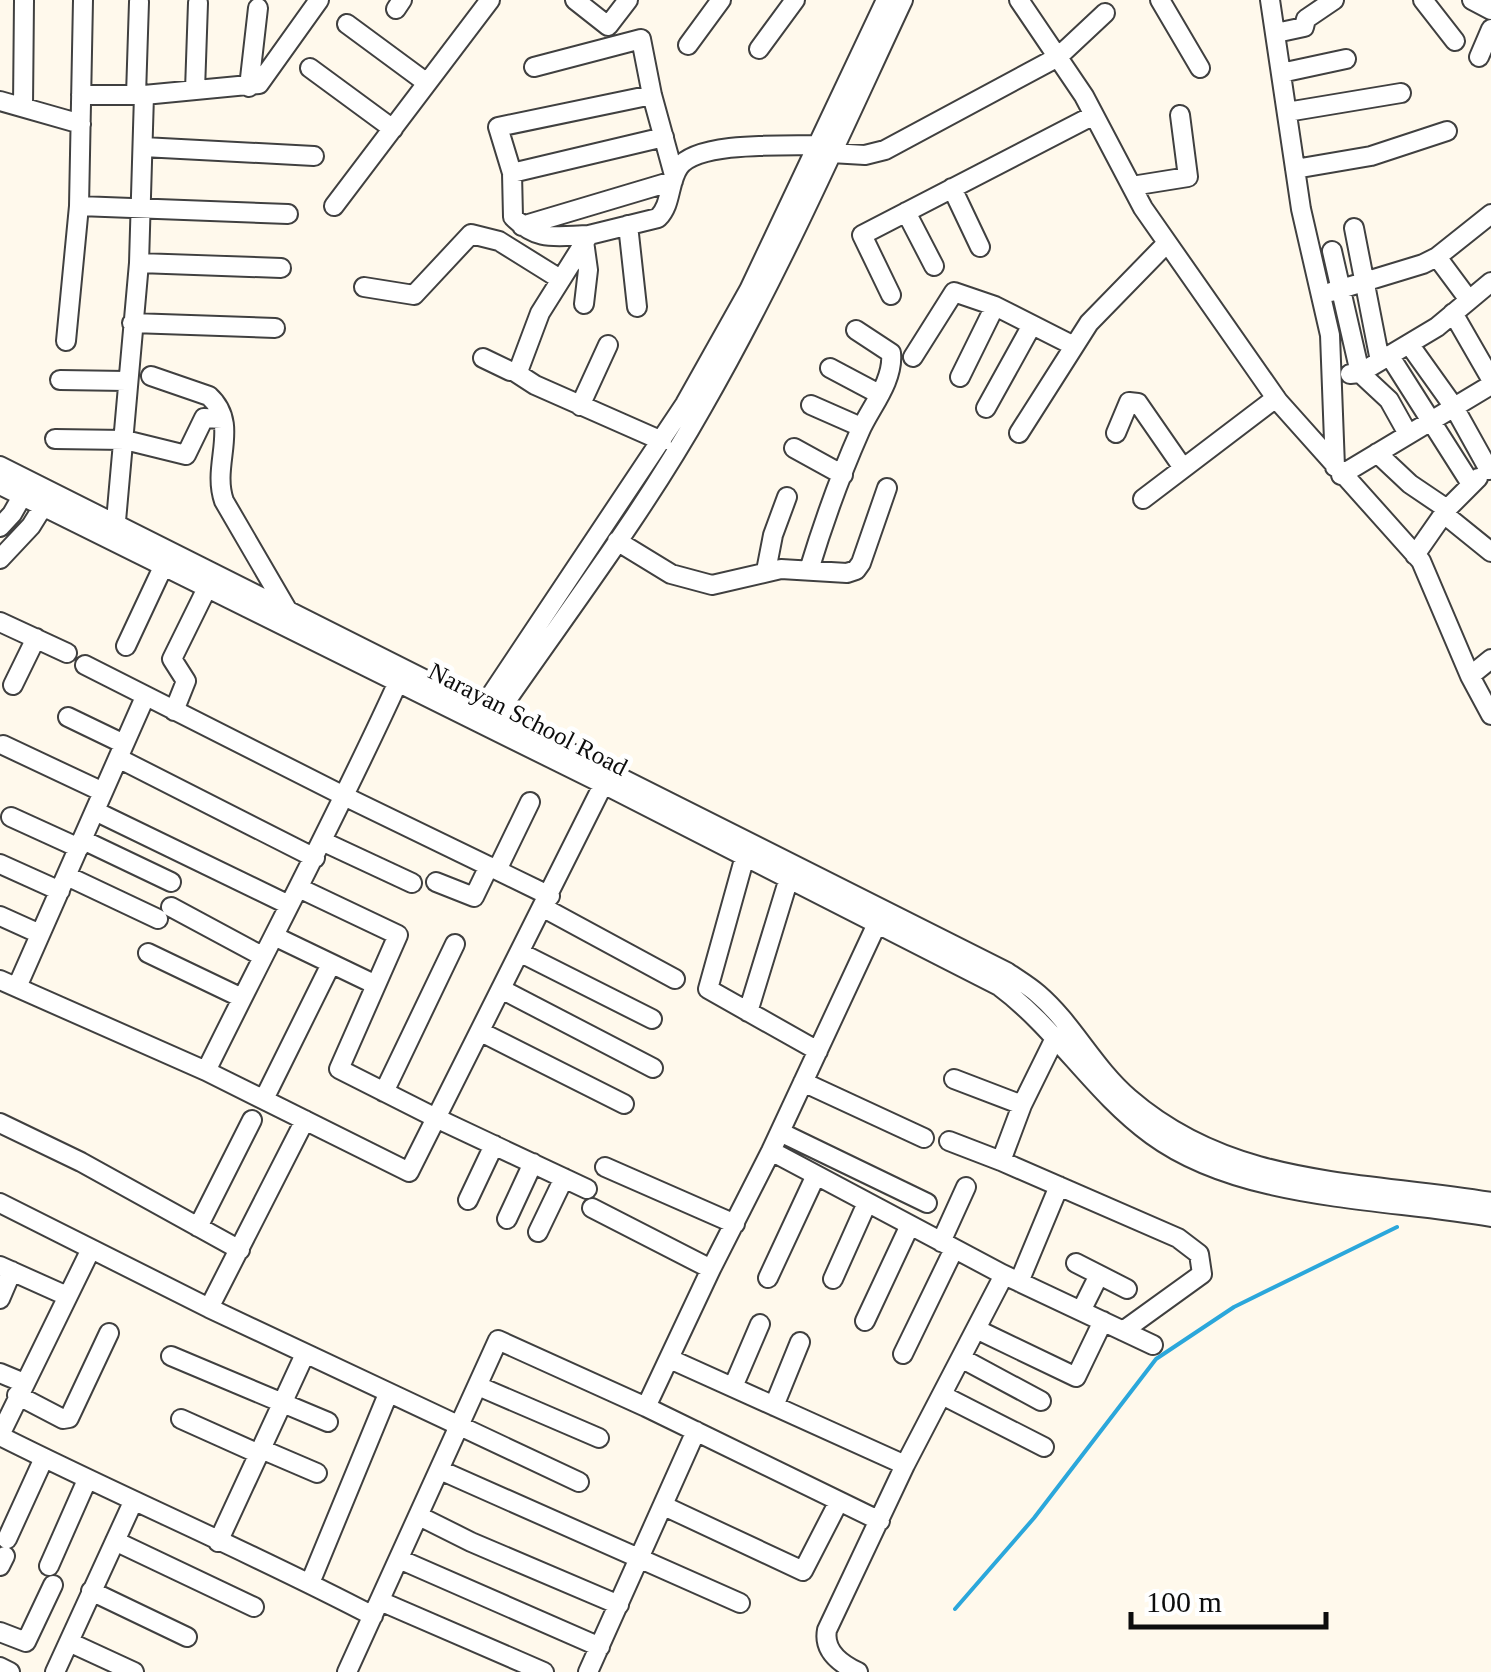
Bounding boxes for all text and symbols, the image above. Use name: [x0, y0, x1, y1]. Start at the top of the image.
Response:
street label: Narayan School Road: [424, 657, 632, 781]
scale bar: [1131, 1567, 1326, 1629]
text: 100 m: [1146, 1585, 1222, 1618]

